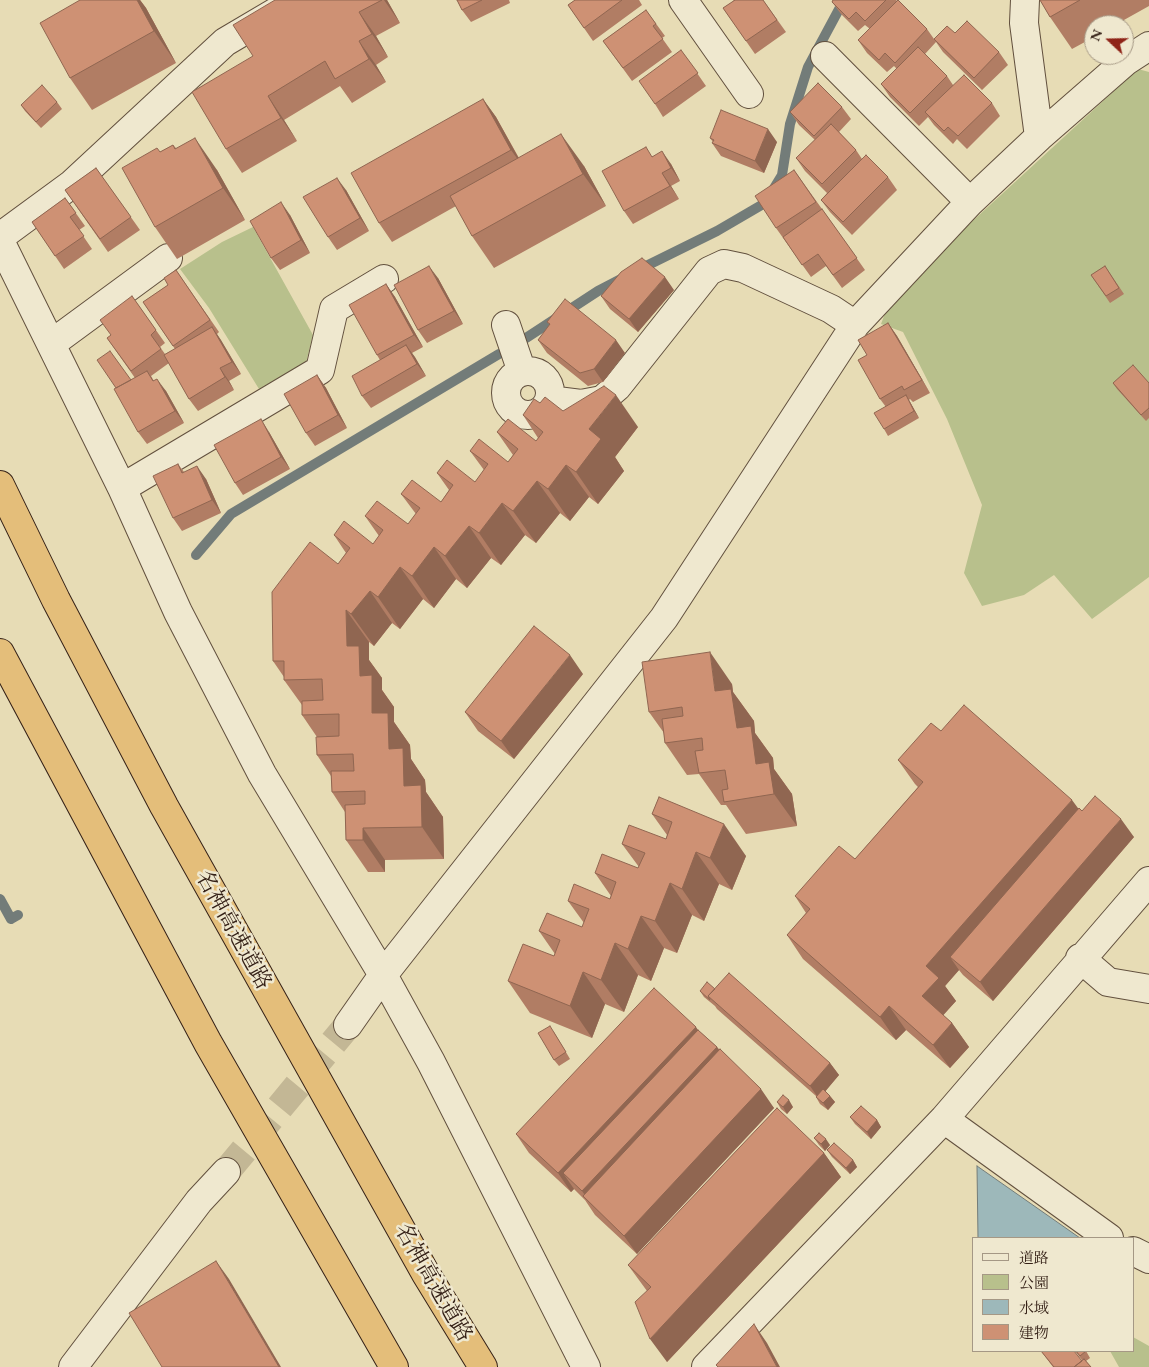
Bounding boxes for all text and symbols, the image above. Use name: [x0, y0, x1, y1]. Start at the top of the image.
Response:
north arrow: [1084, 15, 1134, 65]
text: N: [1085, 26, 1106, 44]
street label: 名神高速道路: [189, 866, 277, 994]
street label: 名神高速道路: [389, 1219, 477, 1347]
legend: [972, 1237, 1134, 1352]
text: 道路: [1019, 1248, 1049, 1267]
text: 公園: [1019, 1273, 1049, 1292]
text: 水域: [1019, 1298, 1049, 1317]
text: 建物: [1019, 1323, 1049, 1342]

